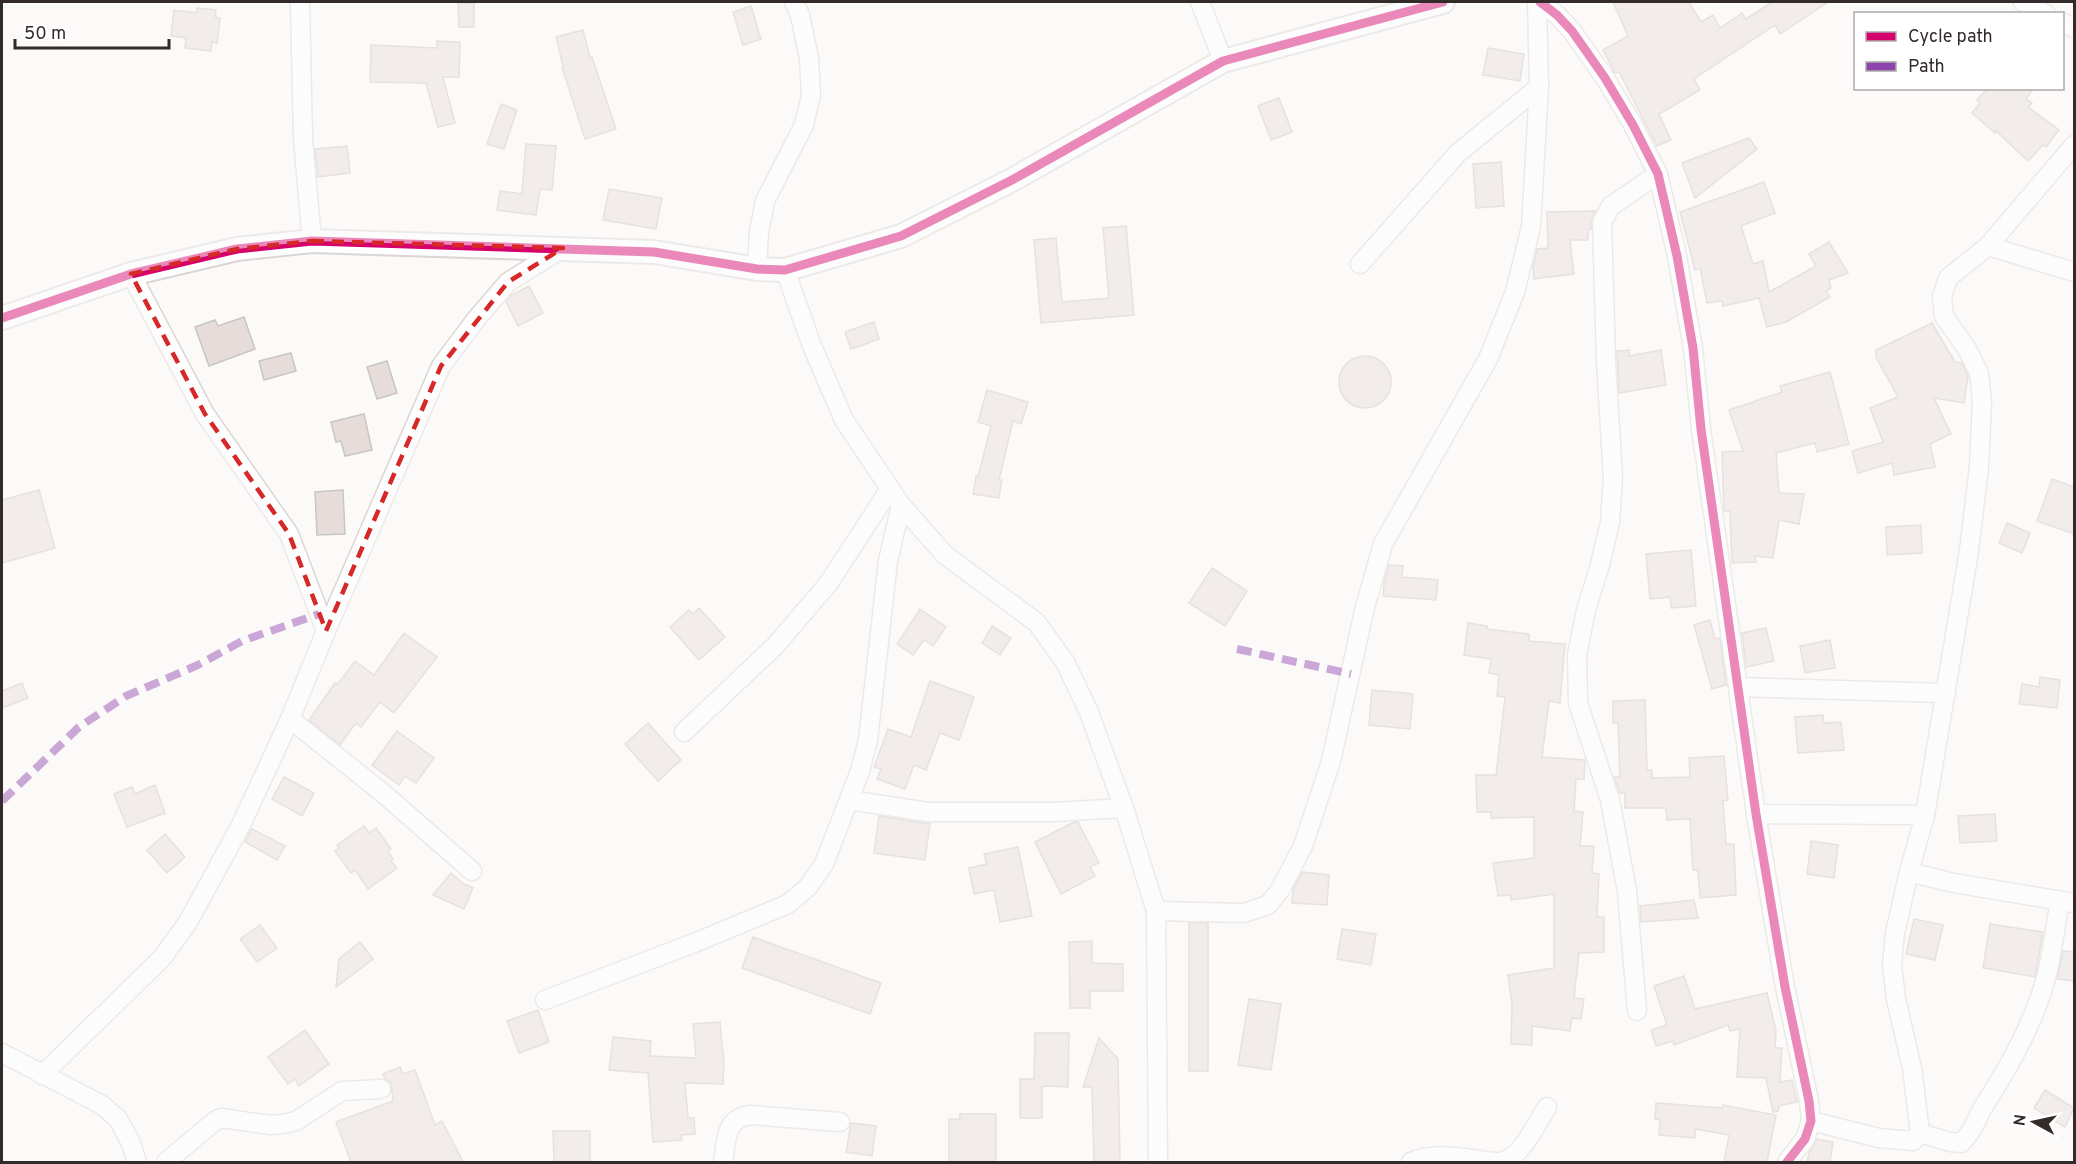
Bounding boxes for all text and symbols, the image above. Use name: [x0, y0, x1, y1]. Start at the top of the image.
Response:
scale bar: [15, 12, 170, 50]
legend: [1854, 12, 2064, 90]
text: 50 m: [24, 23, 66, 46]
text: Cycle path: [1908, 26, 1993, 49]
text: Path: [1908, 56, 1945, 79]
north arrow: [2004, 1092, 2064, 1152]
text: N: [2010, 1113, 2032, 1127]

